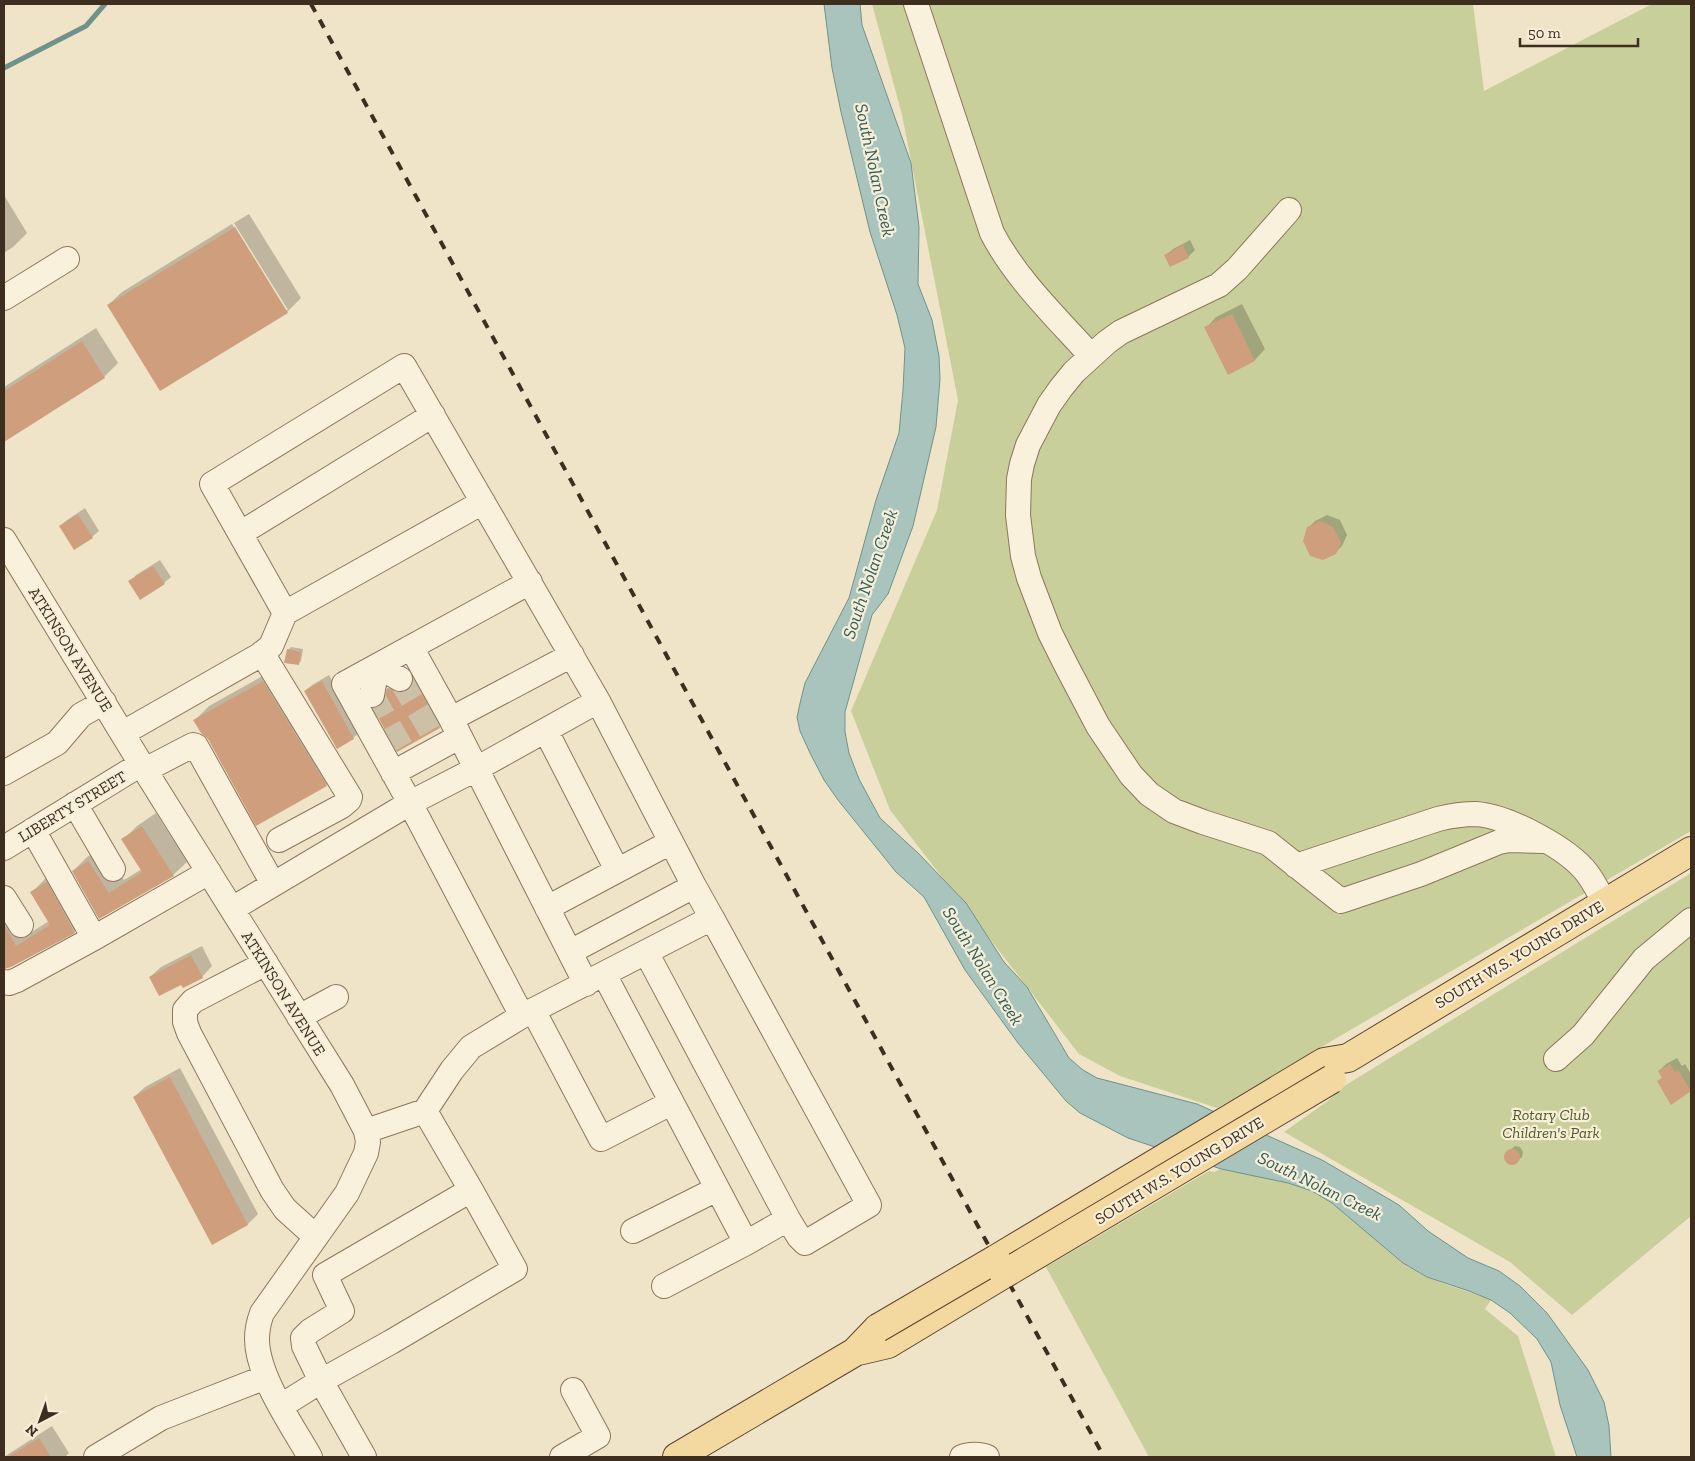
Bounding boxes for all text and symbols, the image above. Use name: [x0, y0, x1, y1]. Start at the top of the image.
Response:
scale bar: [1520, 15, 1638, 47]
text: 50 m: [1528, 24, 1561, 42]
water label: South Nolan Creek: [850, 101, 900, 239]
water label: South Nolan Creek: [838, 506, 902, 642]
street label: ATKINSON AVENUE: [25, 583, 117, 715]
street label: LIBERTY STREET: [15, 767, 130, 846]
street label: SOUTH W.S. YOUNG DRIVE: [1432, 897, 1607, 1012]
water label: South Nolan Creek: [938, 903, 1028, 1029]
street label: ATKINSON AVENUE: [238, 927, 330, 1059]
park label: Rotary Club Children's Park: [1502, 1105, 1600, 1142]
street label: SOUTH W.S. YOUNG DRIVE: [1092, 1113, 1267, 1228]
water label: South Nolan Creek: [1254, 1146, 1386, 1226]
north arrow: [15, 1396, 65, 1446]
text: N: [22, 1420, 41, 1440]

